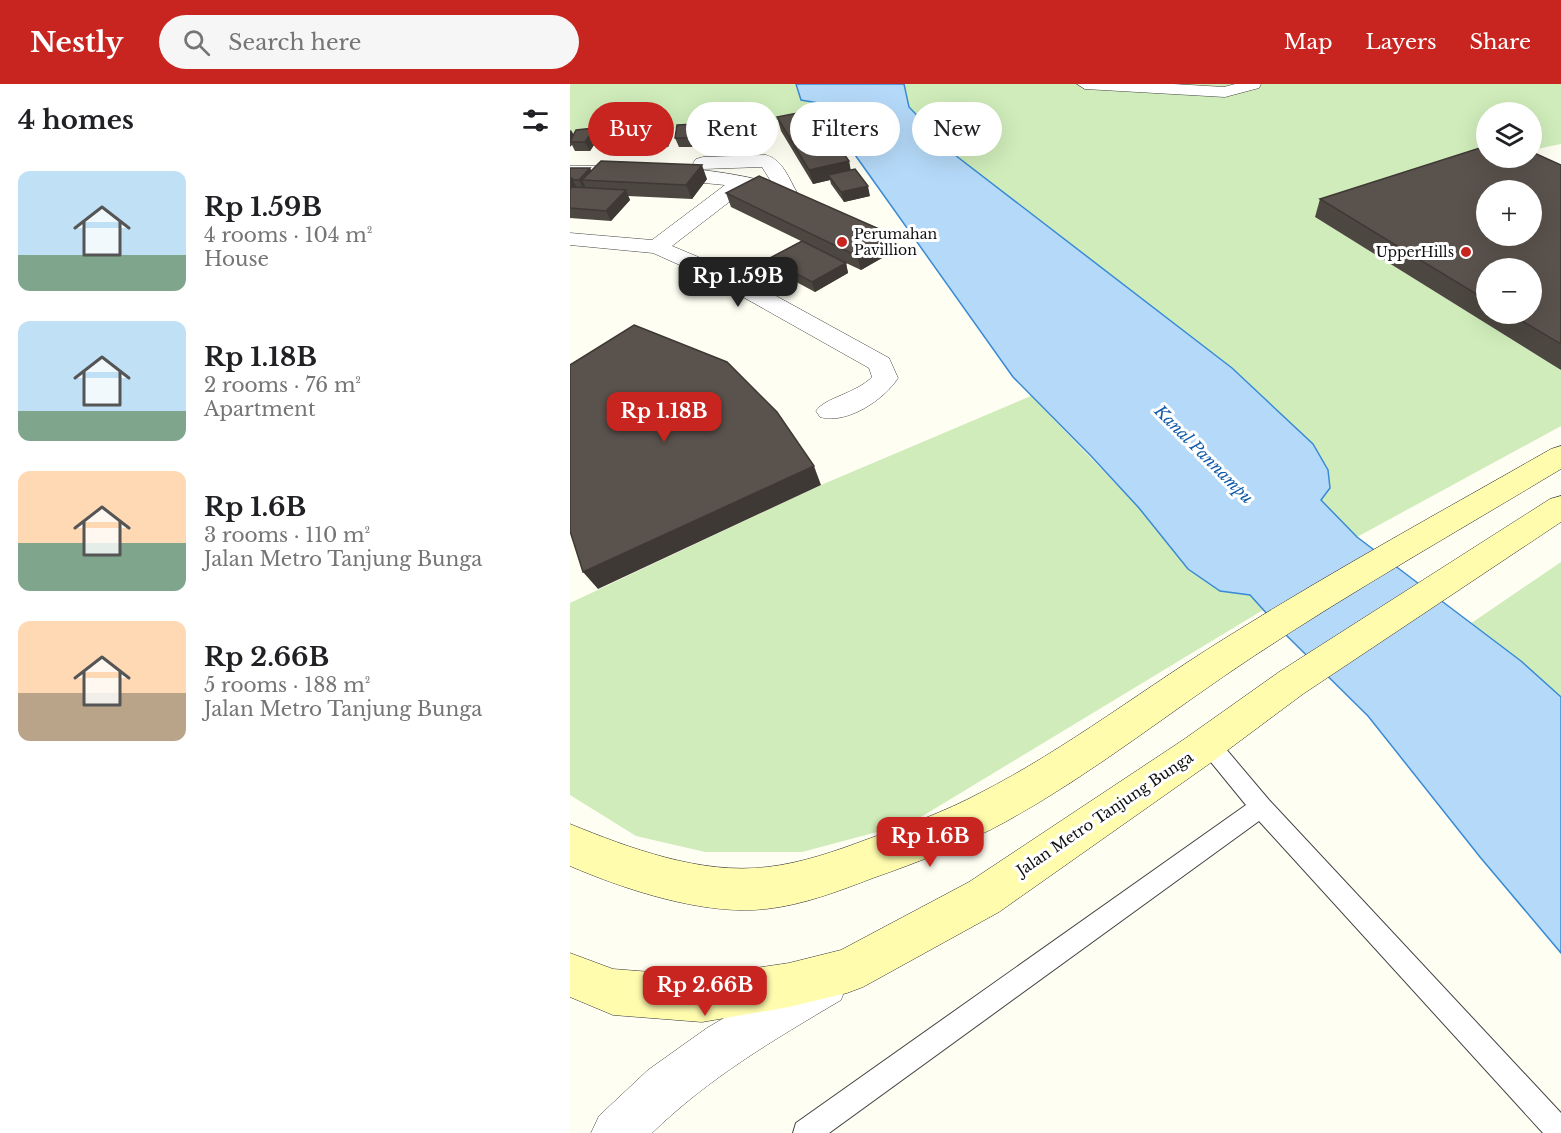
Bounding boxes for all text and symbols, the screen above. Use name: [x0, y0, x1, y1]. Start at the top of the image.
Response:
search box: [159, 15, 579, 69]
text: Nestly: [30, 25, 123, 60]
icon: search: [180, 26, 213, 59]
text: Search here: [228, 29, 361, 56]
text: Map: [1284, 29, 1333, 55]
text: Layers: [1366, 29, 1437, 55]
text: Share: [1470, 29, 1531, 55]
chip: Buy: [588, 102, 674, 156]
chip: Rent: [686, 102, 778, 156]
chip: Filters: [790, 102, 900, 156]
chip: New: [912, 102, 1002, 156]
map controls: [1476, 102, 1542, 324]
button: layers: [1476, 102, 1542, 168]
text: 4 homes: [18, 104, 134, 136]
icon: filters: [519, 104, 552, 137]
button: +: [1476, 180, 1542, 246]
text: Rp 1.59B: [204, 191, 322, 223]
icon: home: [66, 195, 138, 267]
text: 4 rooms · 104 m²: [204, 223, 372, 247]
place label: Perumahan Pavillion: [854, 225, 937, 259]
marker: Perumahan Pavillion: [835, 235, 849, 249]
place label: UpperHills: [1376, 243, 1454, 261]
marker: UpperHills: [1459, 245, 1473, 259]
text: House: [204, 247, 269, 271]
pin: Rp 1.59B: [676, 257, 800, 308]
button: −: [1476, 258, 1542, 324]
text: Rp 1.59B: [693, 264, 783, 288]
text: Rp 1.18B: [204, 341, 317, 373]
icon: home: [66, 345, 138, 417]
text: 2 rooms · 76 m²: [204, 373, 361, 397]
pin: Rp 1.18B: [602, 392, 726, 443]
text: Apartment: [204, 397, 315, 421]
text: Rp 1.18B: [621, 399, 707, 423]
water label: Kanal Pannampu: [1150, 400, 1257, 507]
text: Rp 1.6B: [204, 491, 306, 523]
icon: home: [66, 495, 138, 567]
text: 3 rooms · 110 m²: [204, 523, 370, 547]
text: Jalan Metro Tanjung Bunga: [204, 547, 482, 571]
text: Rp 2.66B: [204, 641, 329, 673]
icon: home: [66, 645, 138, 717]
text: 5 rooms · 188 m²: [204, 673, 370, 697]
text: Jalan Metro Tanjung Bunga: [204, 697, 482, 721]
street label: Jalan Metro Tanjung Bunga: [1011, 747, 1197, 881]
pin: Rp 1.6B: [875, 817, 985, 868]
text: Rp 1.6B: [891, 824, 969, 848]
pin: Rp 2.66B: [643, 966, 767, 1017]
text: Rp 2.66B: [657, 973, 753, 997]

